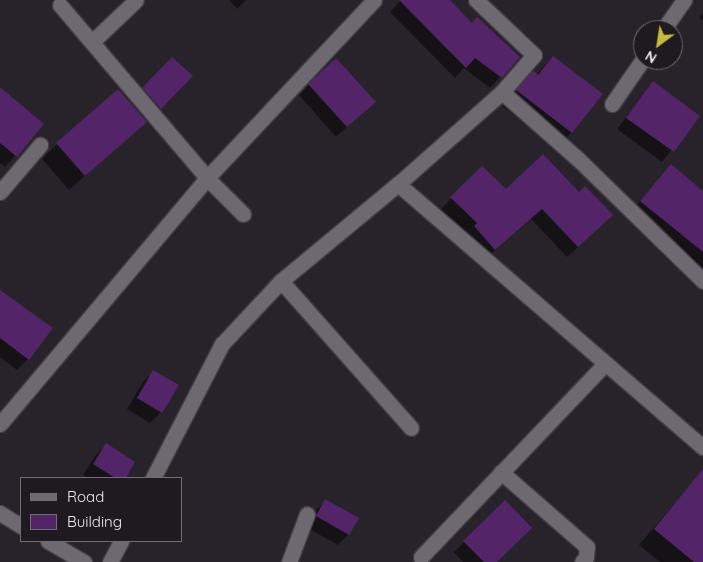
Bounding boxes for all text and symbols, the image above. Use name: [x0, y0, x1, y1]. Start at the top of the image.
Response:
north arrow: [633, 20, 683, 70]
text: N: [642, 47, 660, 67]
legend: [20, 477, 182, 542]
text: Road: [67, 487, 104, 506]
text: Building: [67, 512, 122, 531]

